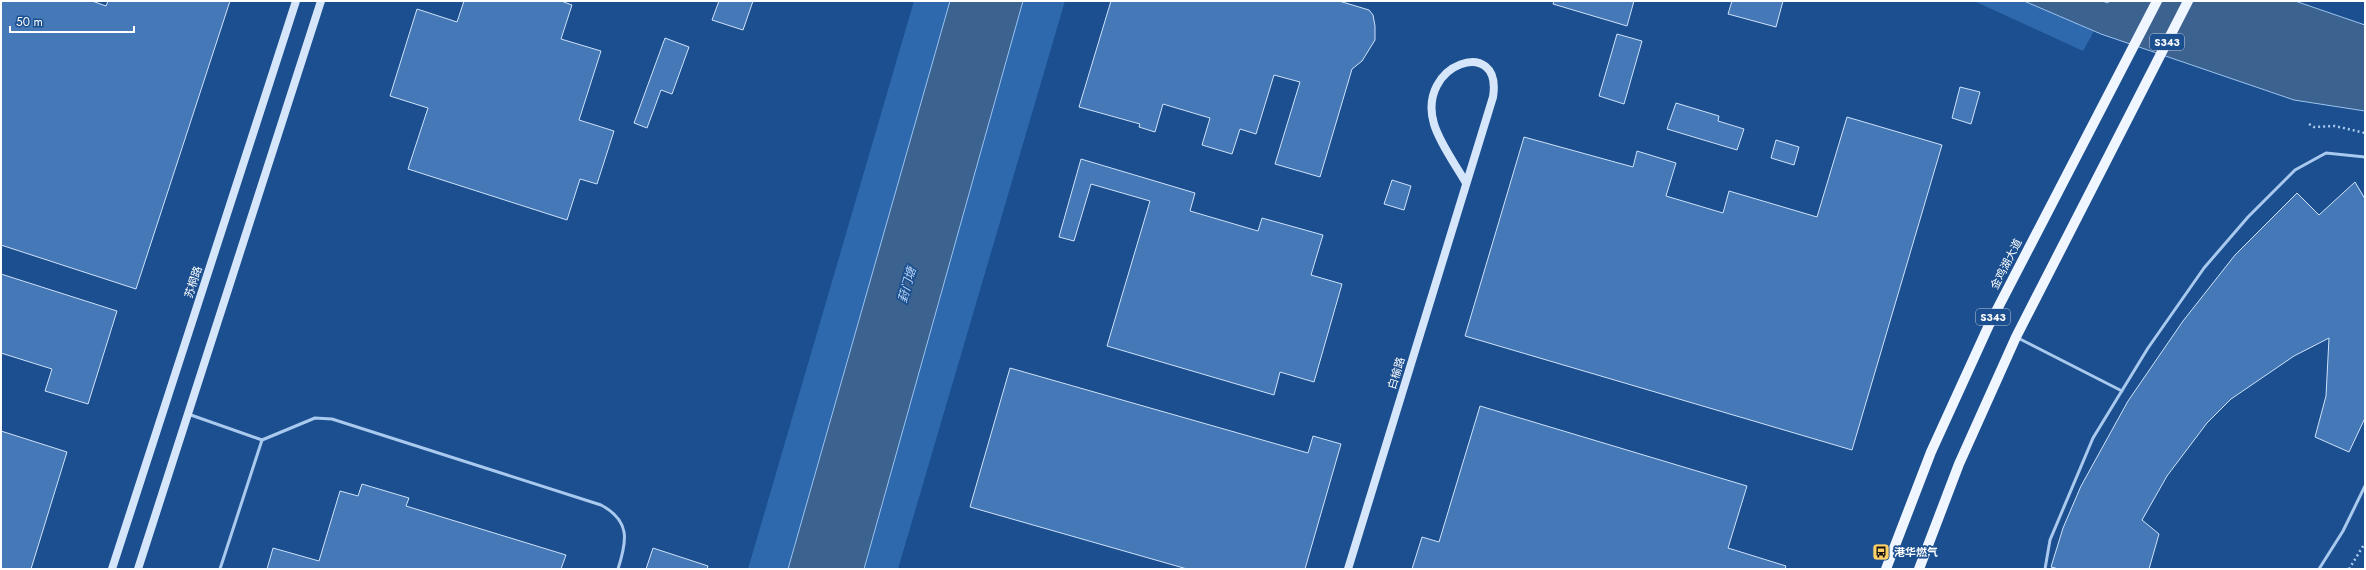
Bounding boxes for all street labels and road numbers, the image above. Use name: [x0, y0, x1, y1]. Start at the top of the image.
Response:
road number: S343: [2150, 34, 2184, 50]
street label: 金鸡湖大道: [1986, 236, 2026, 292]
street label: 苏桐路: [180, 264, 206, 300]
road number: S343: [1976, 309, 2010, 325]
street label: 白榆路: [1384, 355, 1408, 391]

